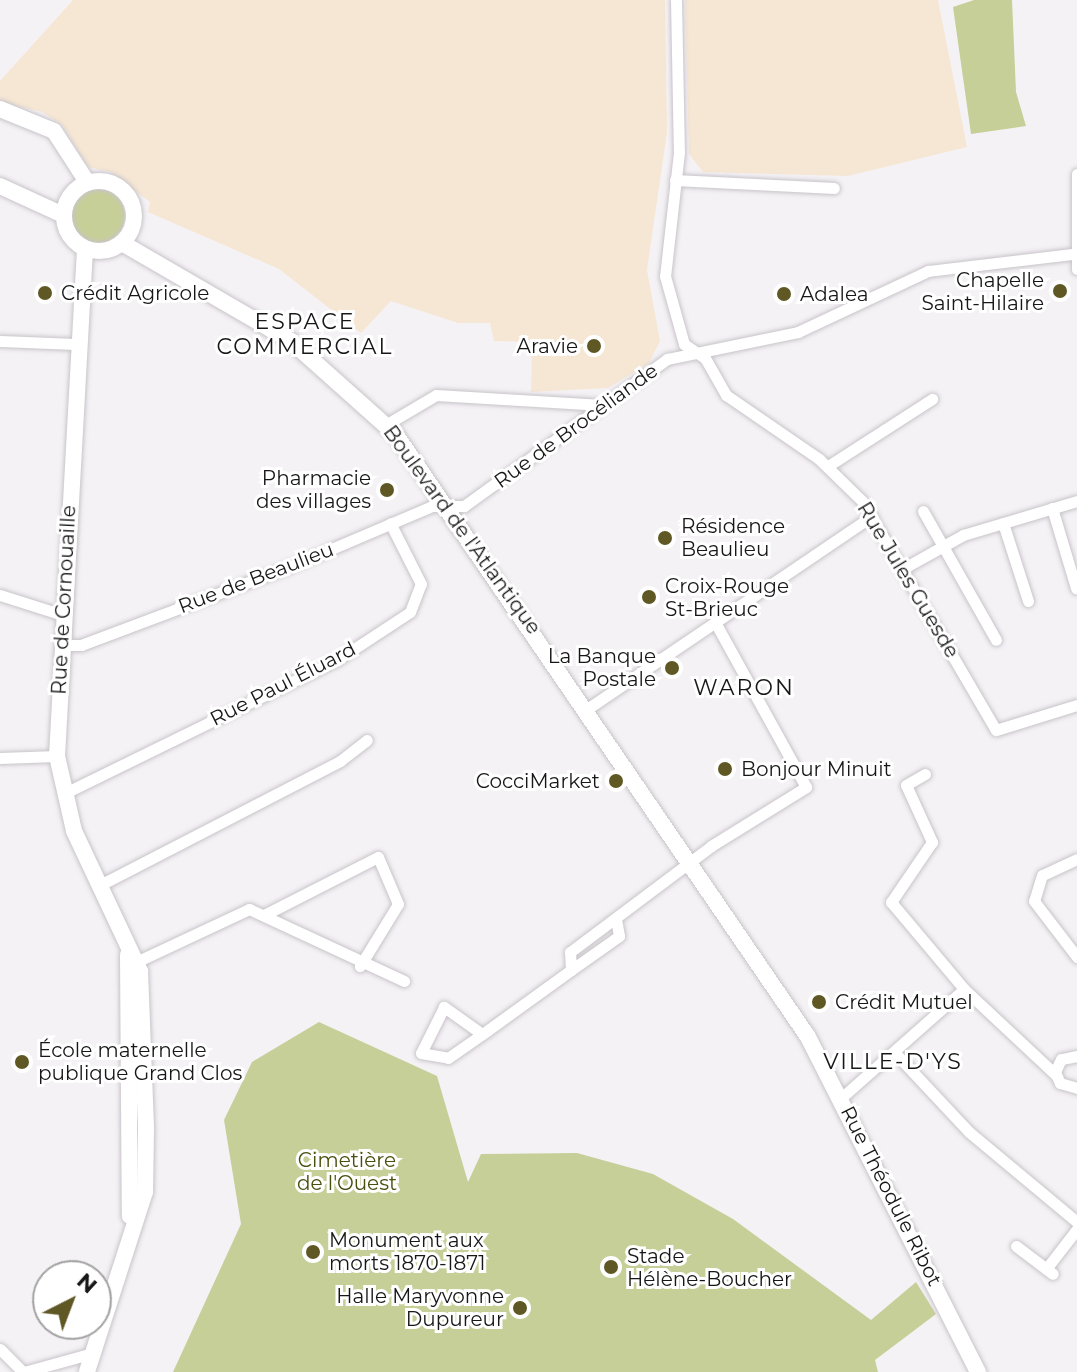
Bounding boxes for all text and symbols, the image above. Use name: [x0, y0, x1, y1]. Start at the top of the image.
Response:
place label: Chapelle Saint-Hilaire: [921, 268, 1044, 315]
place label: Crédit Agricole: [61, 281, 209, 305]
place label: Adalea: [800, 282, 869, 306]
marker: Chapelle Saint-Hilaire: [1051, 282, 1069, 300]
marker: Crédit Agricole: [36, 284, 54, 302]
marker: Adalea: [775, 285, 793, 303]
district label: ESPACE COMMERCIAL: [217, 308, 393, 360]
place label: Aravie: [517, 334, 578, 358]
marker: Aravie: [585, 337, 603, 355]
street label: Rue de Brocéliande: [490, 359, 662, 493]
street label: Boulevard de l'Atlantique: [378, 421, 546, 639]
place label: Pharmacie des villages: [256, 466, 371, 513]
marker: Pharmacie des villages: [378, 481, 396, 499]
street label: Rue Jules Guesde: [852, 498, 964, 662]
street label: Rue de Cornouaille: [47, 505, 81, 695]
place label: Résidence Beaulieu: [681, 514, 785, 561]
marker: Résidence Beaulieu: [656, 529, 674, 547]
street label: Rue de Beaulieu: [175, 537, 337, 619]
place label: Croix-Rouge St-Brieuc: [665, 574, 789, 621]
marker: Croix-Rouge St-Brieuc: [640, 588, 658, 606]
street label: Rue Paul Éluard: [206, 637, 360, 731]
place label: La Banque Postale: [548, 644, 656, 691]
marker: La Banque Postale: [663, 659, 681, 677]
district label: WARON: [693, 675, 795, 701]
place label: Bonjour Minuit: [741, 757, 892, 781]
marker: Bonjour Minuit: [716, 760, 734, 778]
place label: CocciMarket: [476, 769, 600, 793]
marker: CocciMarket: [607, 772, 625, 790]
place label: Crédit Mutuel: [835, 990, 973, 1014]
marker: Crédit Mutuel: [810, 993, 828, 1011]
place label: École maternelle publique Grand Clos: [38, 1038, 242, 1085]
district label: VILLE-D'YS: [823, 1049, 963, 1075]
marker: École maternelle publique Grand Clos: [13, 1053, 31, 1071]
street label: Rue Théodule Ribot: [835, 1102, 947, 1290]
park label: Cimetière de l'Ouest: [297, 1148, 397, 1195]
place label: Monument aux morts 1870-1871: [329, 1228, 485, 1275]
marker: Monument aux morts 1870-1871: [304, 1243, 322, 1261]
place label: Stade Hélène-Boucher: [627, 1244, 792, 1291]
marker: Stade Hélène-Boucher: [602, 1258, 620, 1276]
north arrow: [32, 1260, 112, 1340]
text: N: [71, 1267, 103, 1299]
place label: Halle Maryvonne Dupureur: [336, 1284, 504, 1331]
marker: Halle Maryvonne Dupureur: [511, 1299, 529, 1317]

